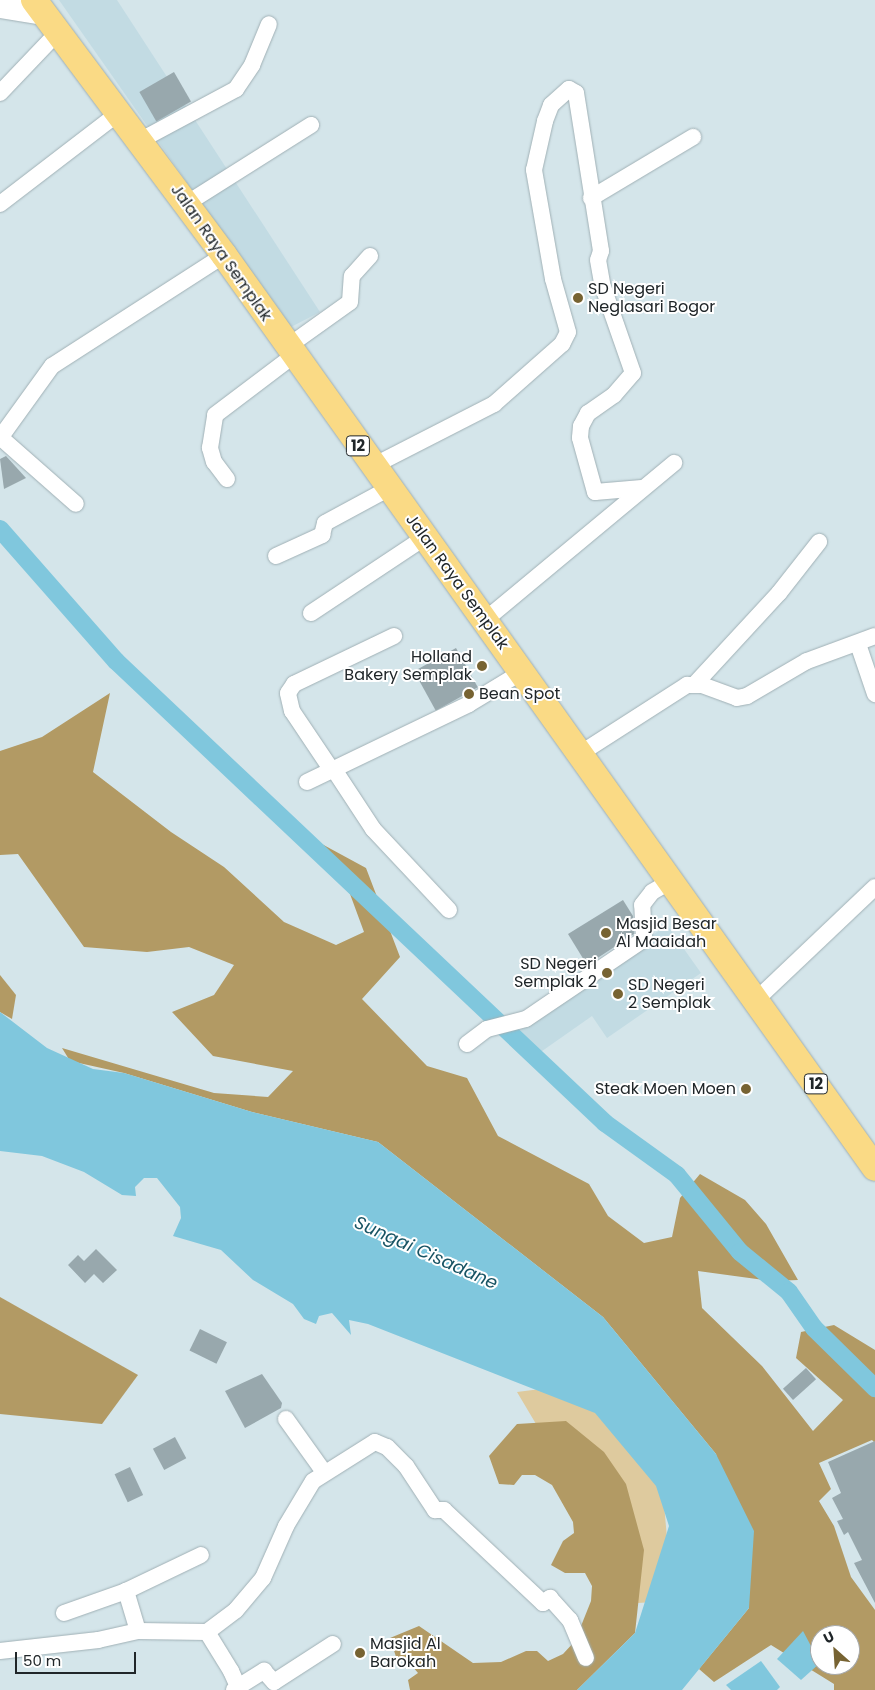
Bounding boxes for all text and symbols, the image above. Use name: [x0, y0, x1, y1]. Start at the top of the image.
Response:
street label: Jalan Raya Semplak: [166, 181, 276, 325]
place label: SD Negeri Neglasari Bogor: [588, 279, 715, 317]
marker: SD Negeri Neglasari Bogor: [572, 292, 584, 304]
road number: 12: [346, 434, 370, 458]
street label: Jalan Raya Semplak: [401, 511, 513, 653]
place label: Holland Bakery Semplak: [344, 647, 472, 685]
marker: Holland Bakery Semplak: [476, 660, 488, 672]
place label: Bean Spot: [479, 684, 560, 704]
marker: Bean Spot: [463, 688, 475, 700]
place label: Masjid Besar Al Maaidah: [616, 914, 717, 952]
marker: Masjid Besar Al Maaidah: [600, 927, 612, 939]
place label: SD Negeri Semplak 2: [514, 954, 597, 992]
marker: SD Negeri Semplak 2: [601, 967, 613, 979]
place label: SD Negeri 2 Semplak: [628, 975, 711, 1013]
marker: SD Negeri 2 Semplak: [612, 988, 624, 1000]
road number: 12: [804, 1072, 828, 1096]
place label: Steak Moen Moen: [595, 1079, 736, 1099]
marker: Steak Moen Moen: [740, 1083, 752, 1095]
water label: Sungai Cisadane: [351, 1212, 501, 1294]
north arrow: [810, 1625, 860, 1675]
text: U: [820, 1626, 838, 1649]
place label: Masjid Al Barokah: [370, 1634, 441, 1672]
scale bar: [18, 1642, 139, 1674]
marker: Masjid Al Barokah: [354, 1647, 366, 1659]
text: 50 m: [23, 1650, 61, 1671]

